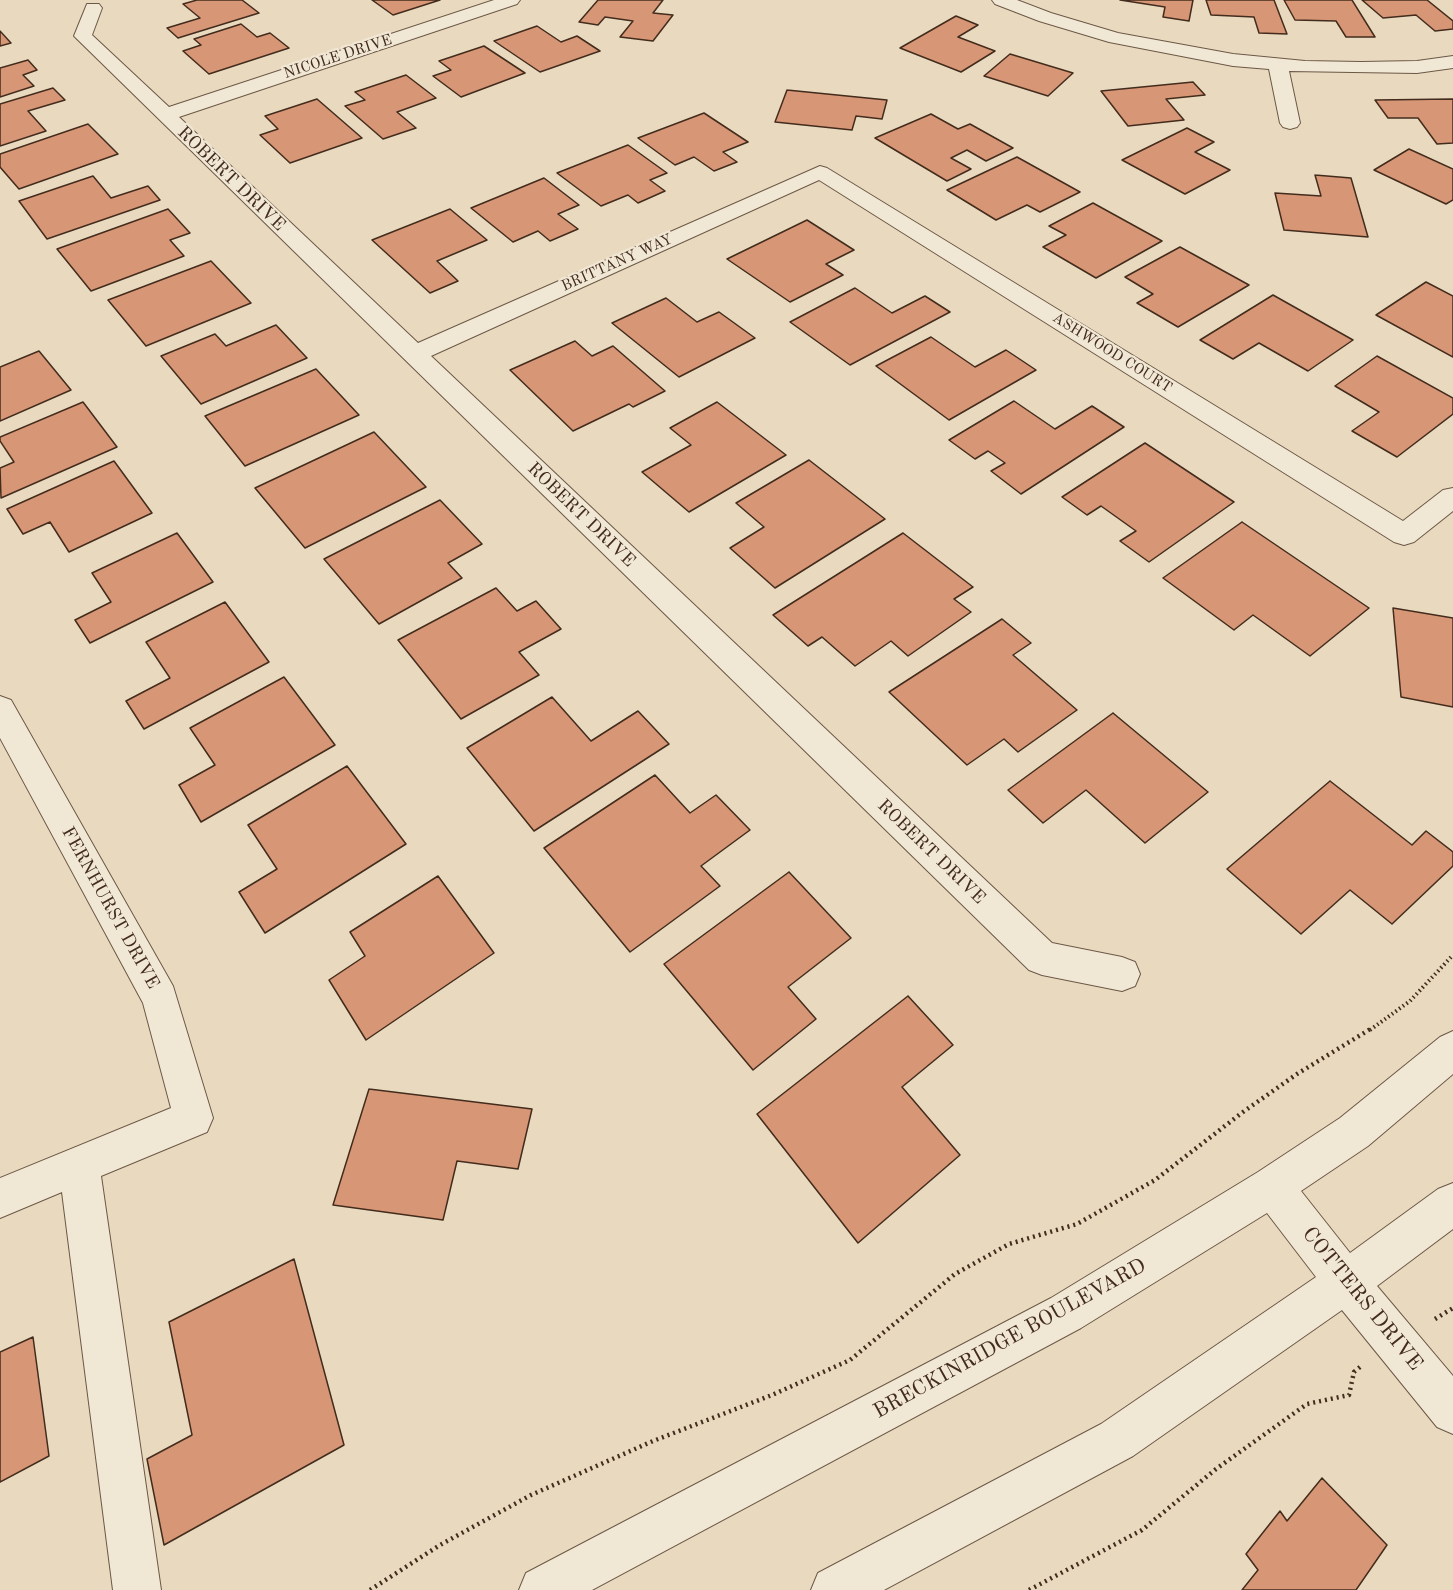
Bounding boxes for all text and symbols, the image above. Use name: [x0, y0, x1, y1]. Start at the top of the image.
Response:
street label: NICOLE DRIVE: [282, 31, 394, 83]
street label: ROBERT DRIVE: [173, 122, 289, 236]
street label: BRITTANY WAY: [559, 230, 675, 296]
street label: ASHWOOD COURT: [1049, 309, 1175, 397]
street label: ROBERT DRIVE: [523, 458, 639, 572]
street label: ROBERT DRIVE: [873, 795, 989, 909]
street label: FERNHURST DRIVE: [56, 823, 164, 993]
street label: COTTERS DRIVE: [1296, 1222, 1428, 1376]
street label: BRECKINRIDGE BOULEVARD: [869, 1253, 1151, 1425]

